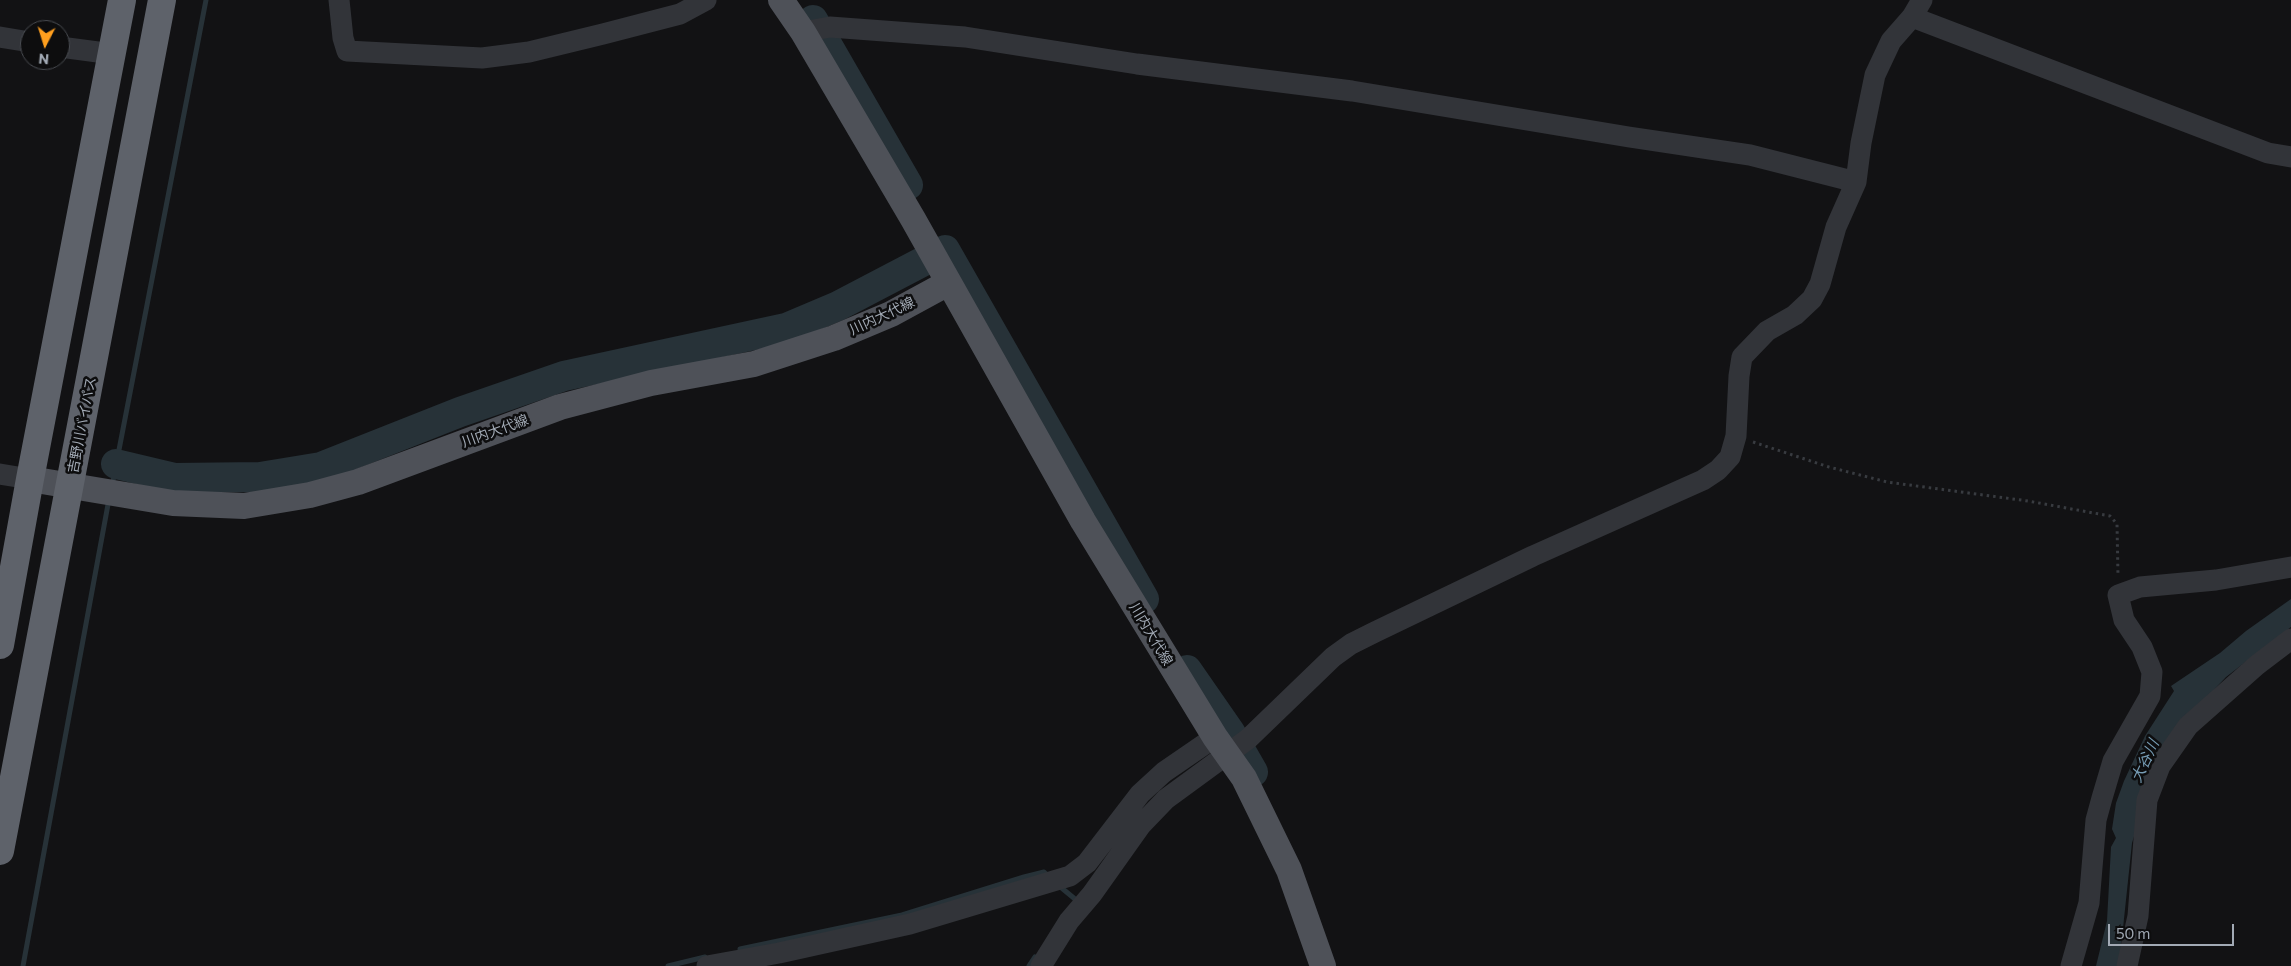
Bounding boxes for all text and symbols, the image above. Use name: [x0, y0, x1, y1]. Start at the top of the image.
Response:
north arrow: [20, 20, 70, 70]
text: N: [38, 51, 50, 68]
street label: 川内大代線: [847, 294, 917, 338]
street label: 吉野川バイパス: [64, 375, 100, 475]
street label: 川内大代線: [459, 411, 531, 451]
street label: 川内大代線: [1126, 600, 1176, 668]
water label: 大谷川: [2127, 737, 2163, 785]
scale bar: [2111, 914, 2237, 946]
text: 50 m: [2116, 924, 2150, 942]

